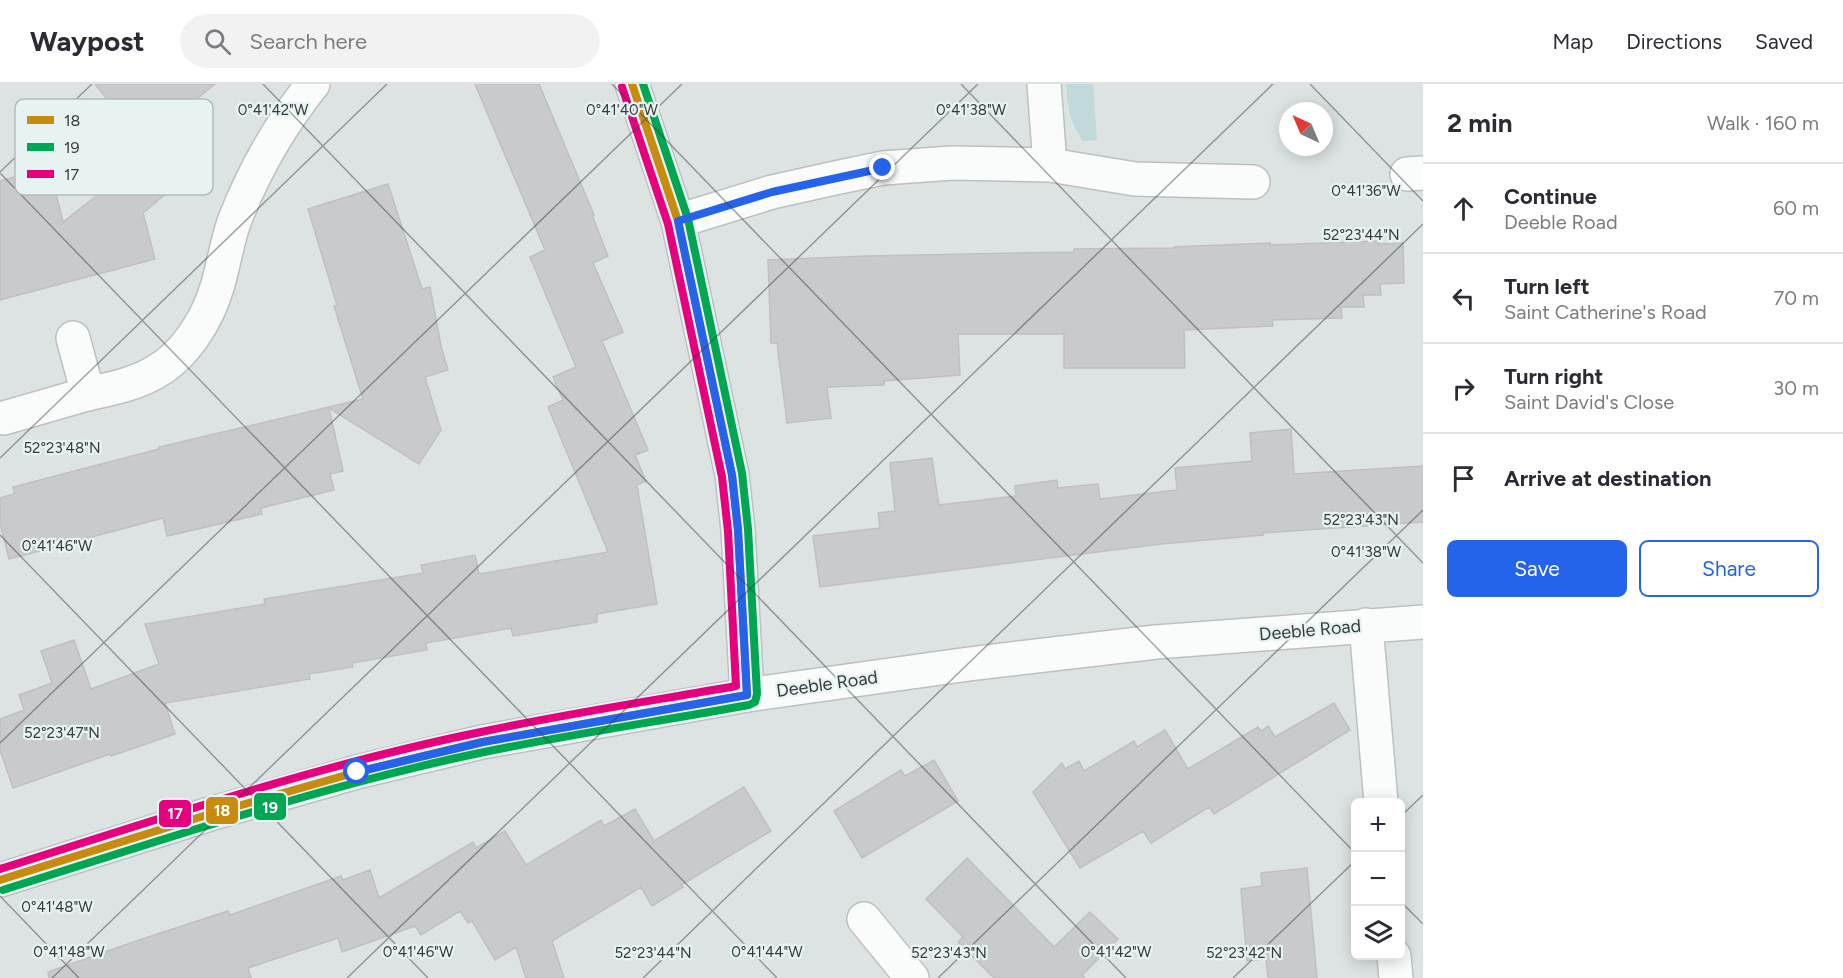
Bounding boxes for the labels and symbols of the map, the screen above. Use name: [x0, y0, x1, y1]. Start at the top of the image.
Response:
legend: [15, 99, 213, 195]
text: 0°41'42"W: [238, 101, 309, 119]
text: 0°41'40"W: [586, 101, 658, 119]
text: 0°41'38"W: [936, 101, 1007, 119]
north arrow: [1279, 102, 1333, 156]
text: 18: [64, 111, 80, 130]
text: 19: [64, 138, 80, 157]
route end: [869, 154, 895, 180]
text: 17: [64, 165, 80, 184]
text: 0°41'36"W: [1331, 182, 1401, 200]
text: 52°23'44"N: [1322, 226, 1400, 244]
text: 52°23'48"N: [23, 439, 101, 457]
text: 52°23'43"N: [1323, 511, 1399, 529]
text: 0°41'46"W: [22, 537, 93, 555]
text: 0°41'38"W: [1331, 543, 1402, 561]
street label: Deeble Road: [1258, 615, 1362, 645]
street label: Deeble Road: [775, 666, 879, 702]
text: 52°23'47"N: [24, 724, 100, 742]
route start: [343, 758, 369, 784]
line badge: 19: [253, 792, 287, 821]
line badge: 18: [205, 796, 239, 825]
text: 19: [262, 798, 278, 817]
line badge: 17: [158, 799, 192, 828]
text: 18: [214, 801, 230, 820]
text: 17: [167, 804, 183, 823]
text: 0°41'48"W: [21, 898, 93, 916]
text: 0°41'48"W: [33, 943, 105, 961]
text: 0°41'46"W: [383, 943, 454, 961]
text: 0°41'44"W: [731, 943, 803, 961]
text: 0°41'42"W: [1081, 943, 1152, 961]
text: 52°23'44"N: [614, 944, 692, 962]
text: 52°23'43"N: [911, 944, 987, 962]
text: 52°23'42"N: [1206, 944, 1282, 962]

